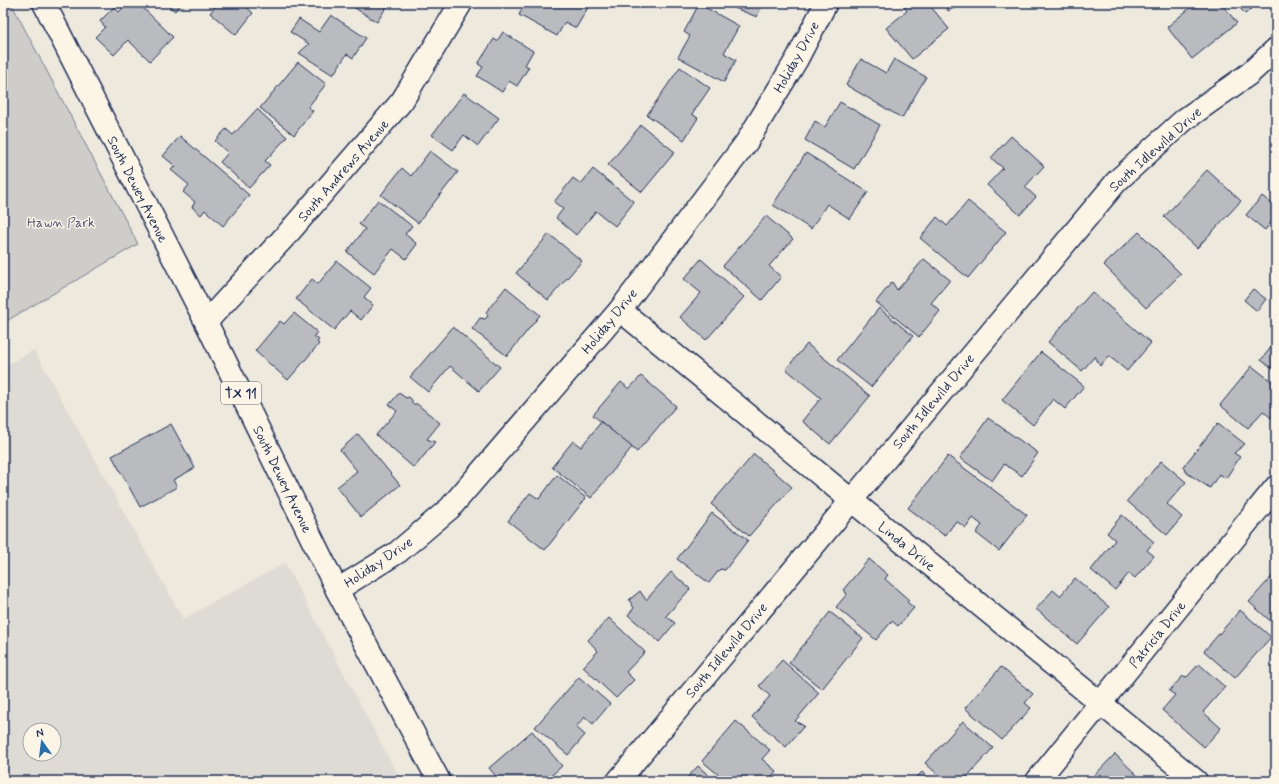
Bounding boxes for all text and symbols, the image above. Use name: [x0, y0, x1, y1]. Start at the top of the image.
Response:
street label: Holiday Drive: [770, 18, 824, 97]
street label: South Idlewild Drive: [1106, 103, 1206, 196]
street label: South Andrews Avenue: [294, 115, 394, 226]
street label: South Dewey Avenue: [102, 133, 172, 246]
park label: Hawn Park: [27, 214, 95, 232]
street label: Holiday Drive: [578, 285, 642, 358]
street label: South Idlewild Drive: [889, 350, 979, 453]
road number: TX 11: [221, 382, 261, 404]
street label: South Dewey Avenue: [248, 423, 316, 536]
street label: Linda Drive: [874, 518, 939, 576]
street label: Holiday Drive: [341, 533, 416, 592]
street label: Patricia Drive: [1125, 597, 1191, 672]
street label: South Idlewild Drive: [682, 599, 772, 702]
north arrow: [22, 722, 62, 762]
text: N: [35, 726, 45, 741]

